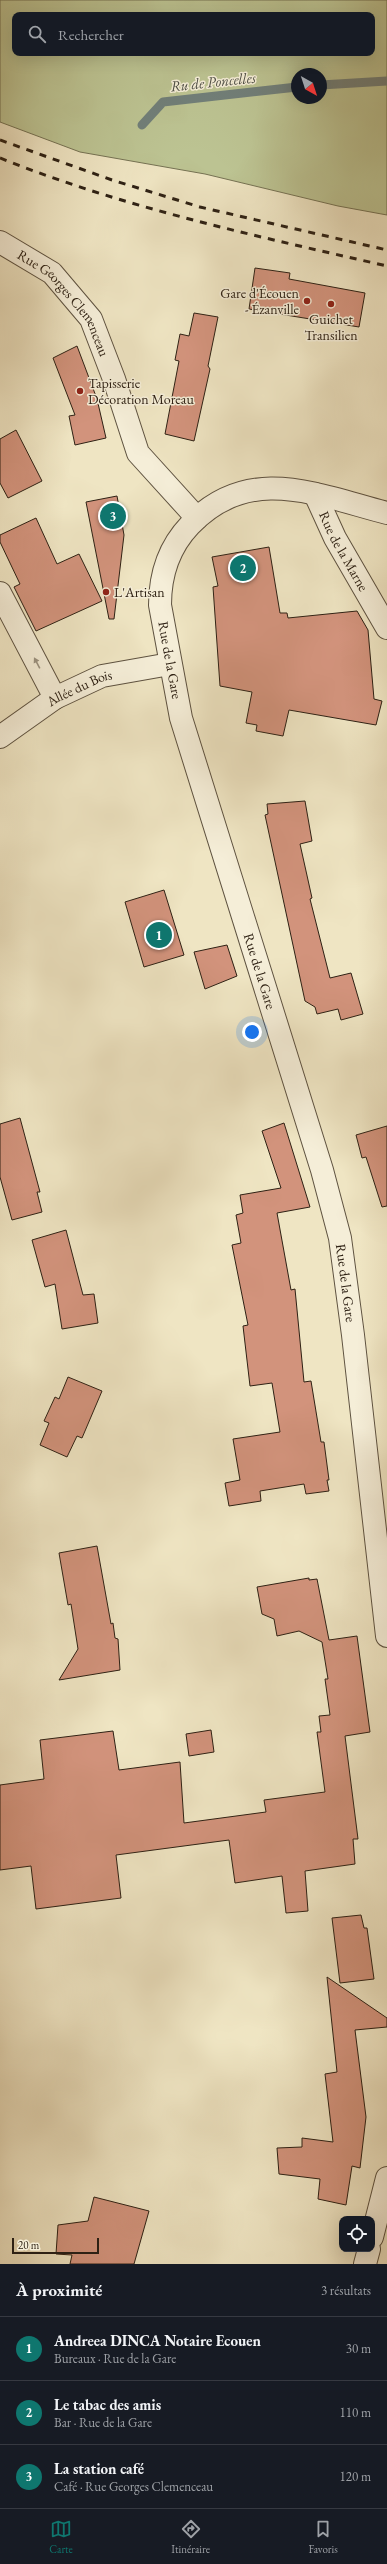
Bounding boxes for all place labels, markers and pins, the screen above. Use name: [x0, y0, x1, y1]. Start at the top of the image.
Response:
place label: Gare d'Écouen - Ézanville: [220, 284, 300, 318]
marker: Gare d'Écouen - Ézanville: [302, 296, 312, 306]
marker: Guichet Transilien: [326, 299, 336, 309]
place label: Guichet Transilien: [304, 310, 358, 344]
place label: Tapisserie Décoration Moreau: [88, 374, 194, 408]
marker: Tapisserie Décoration Moreau: [75, 386, 85, 396]
pin: 3: [100, 501, 126, 531]
pin: 2: [230, 553, 256, 583]
place label: L'Artisan: [114, 583, 165, 601]
marker: L'Artisan: [101, 587, 111, 597]
pin: 1: [146, 920, 172, 950]

